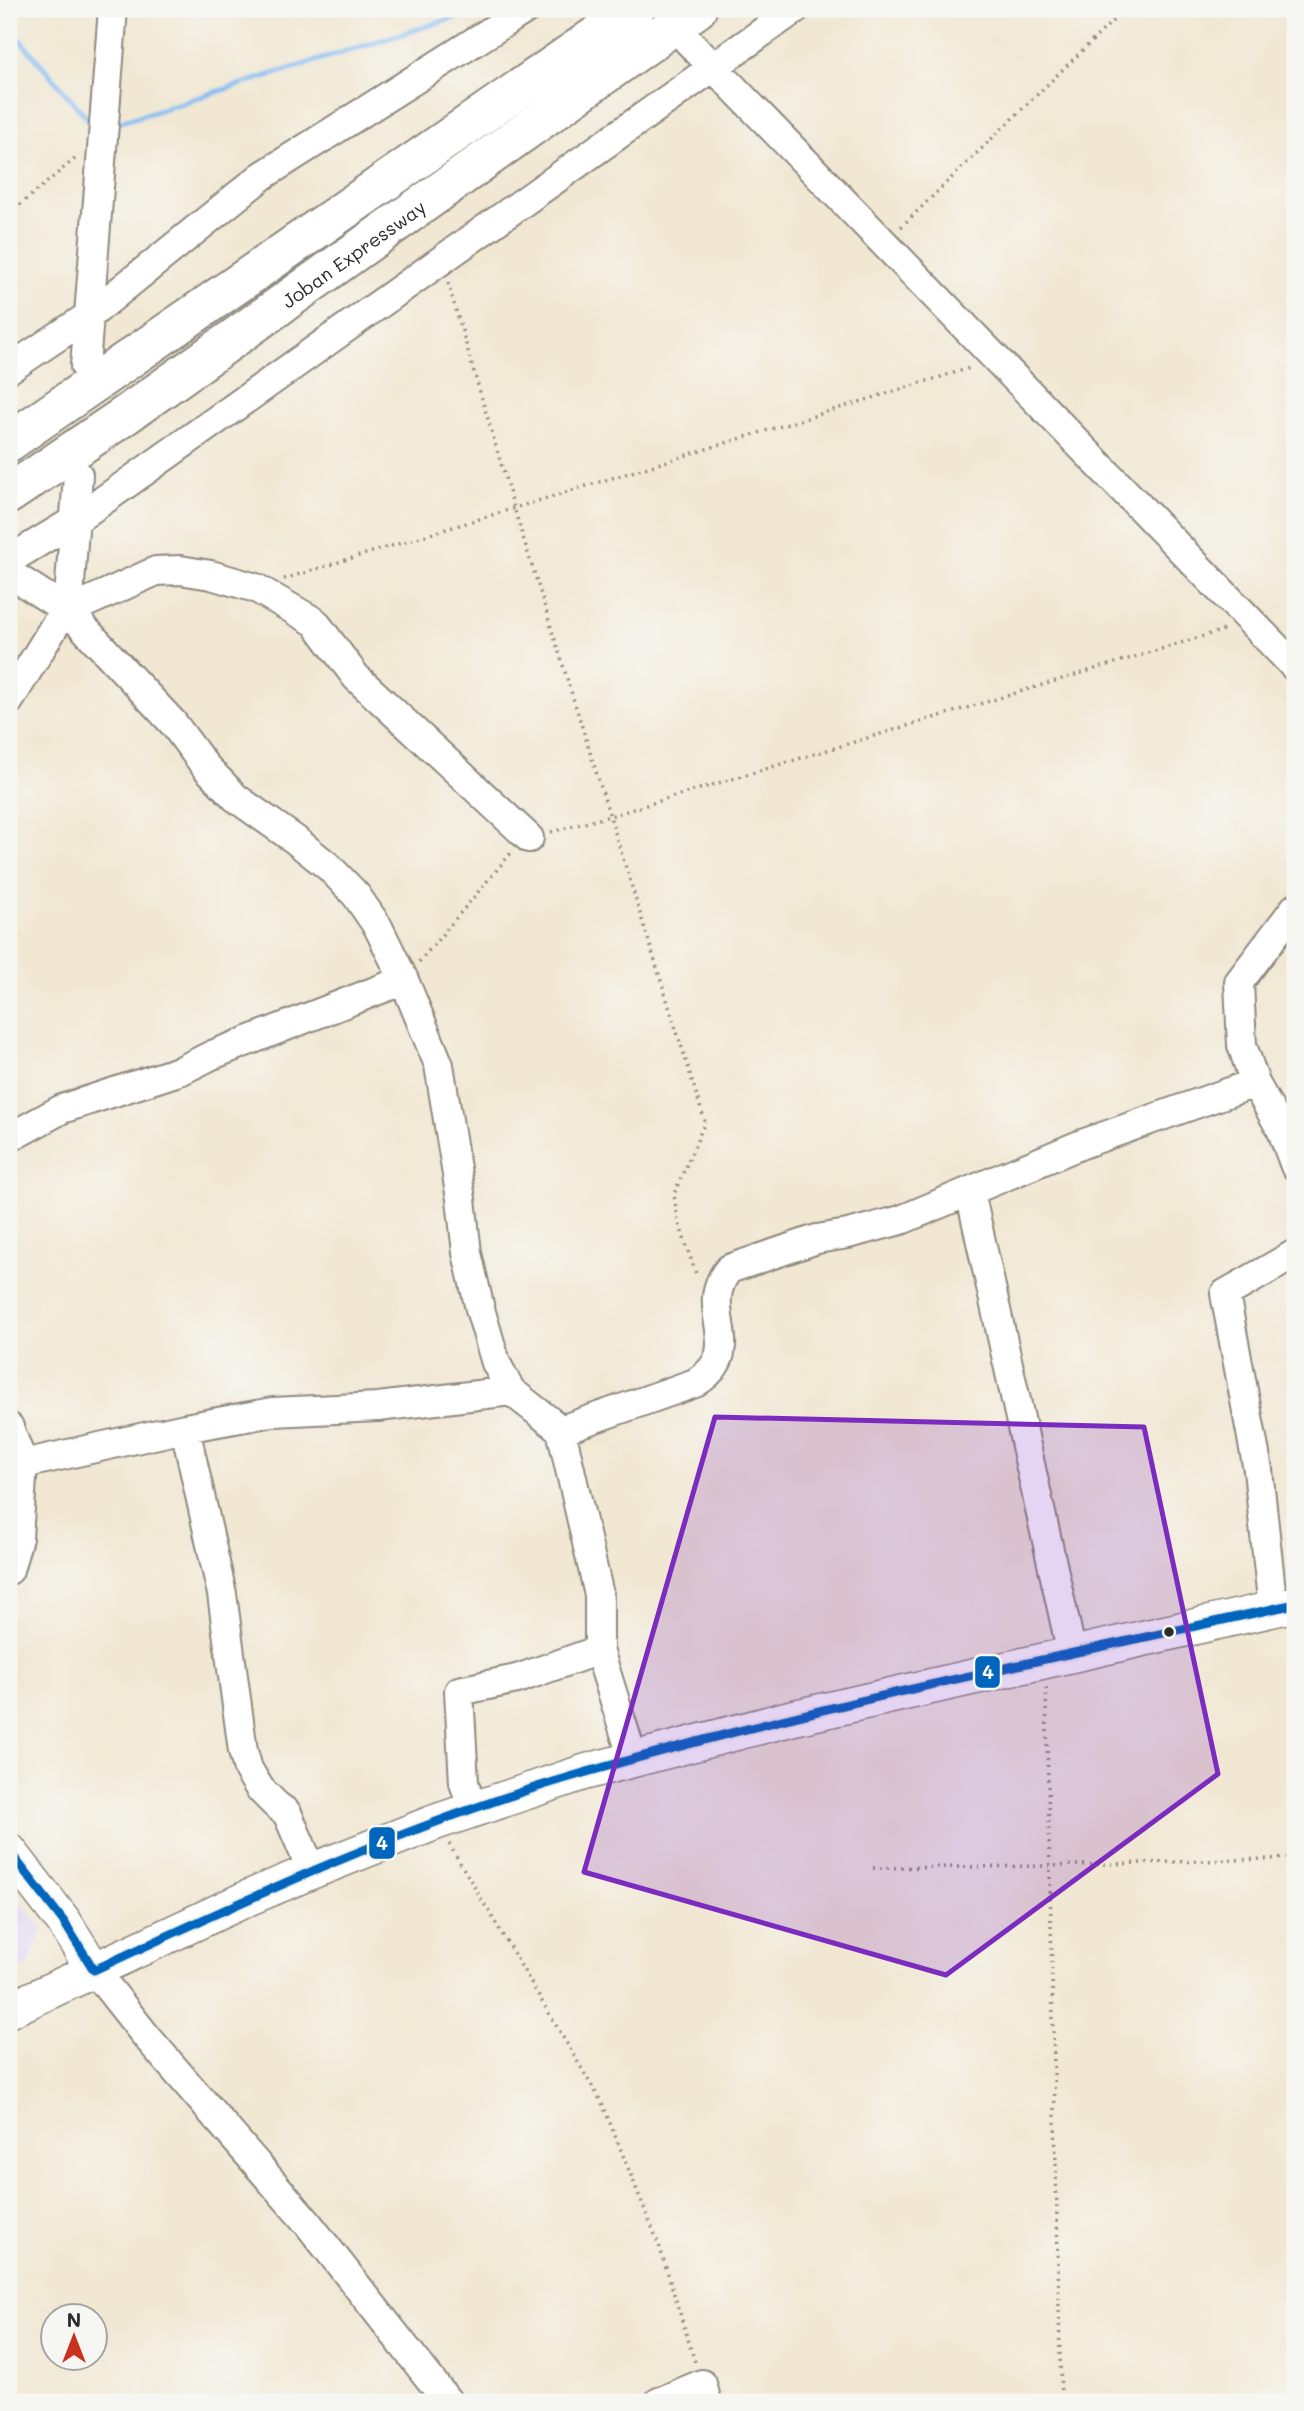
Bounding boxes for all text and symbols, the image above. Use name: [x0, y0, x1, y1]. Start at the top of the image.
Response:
street label: Joban Expressway: [276, 194, 430, 313]
unlabelled marker: [1162, 1625, 1176, 1639]
line badge: 4: [974, 1655, 1001, 1689]
text: 4: [982, 1659, 994, 1684]
line badge: 4: [368, 1826, 396, 1860]
text: 4: [376, 1830, 388, 1855]
north arrow: [38, 2302, 108, 2372]
text: N: [67, 2307, 81, 2332]

